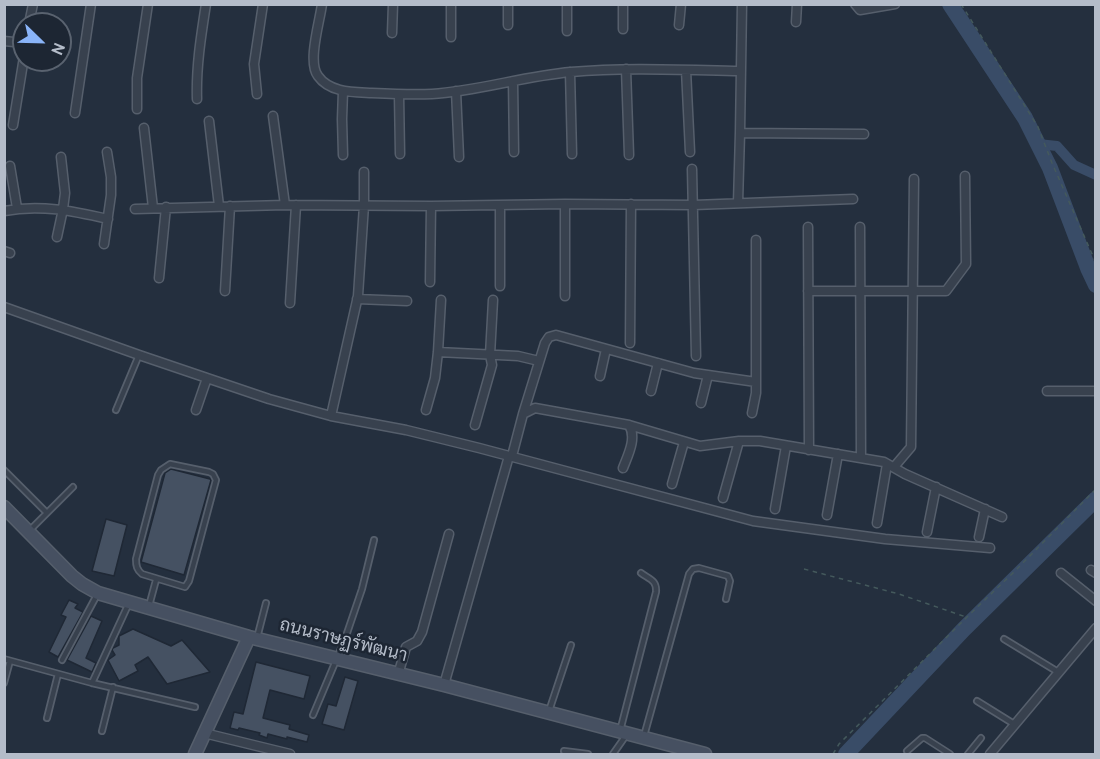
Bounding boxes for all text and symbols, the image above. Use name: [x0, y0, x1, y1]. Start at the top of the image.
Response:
north arrow: [12, 12, 72, 72]
text: N: [45, 39, 68, 57]
street label: ถนนราษฏร์พัฒนา: [277, 616, 409, 668]

